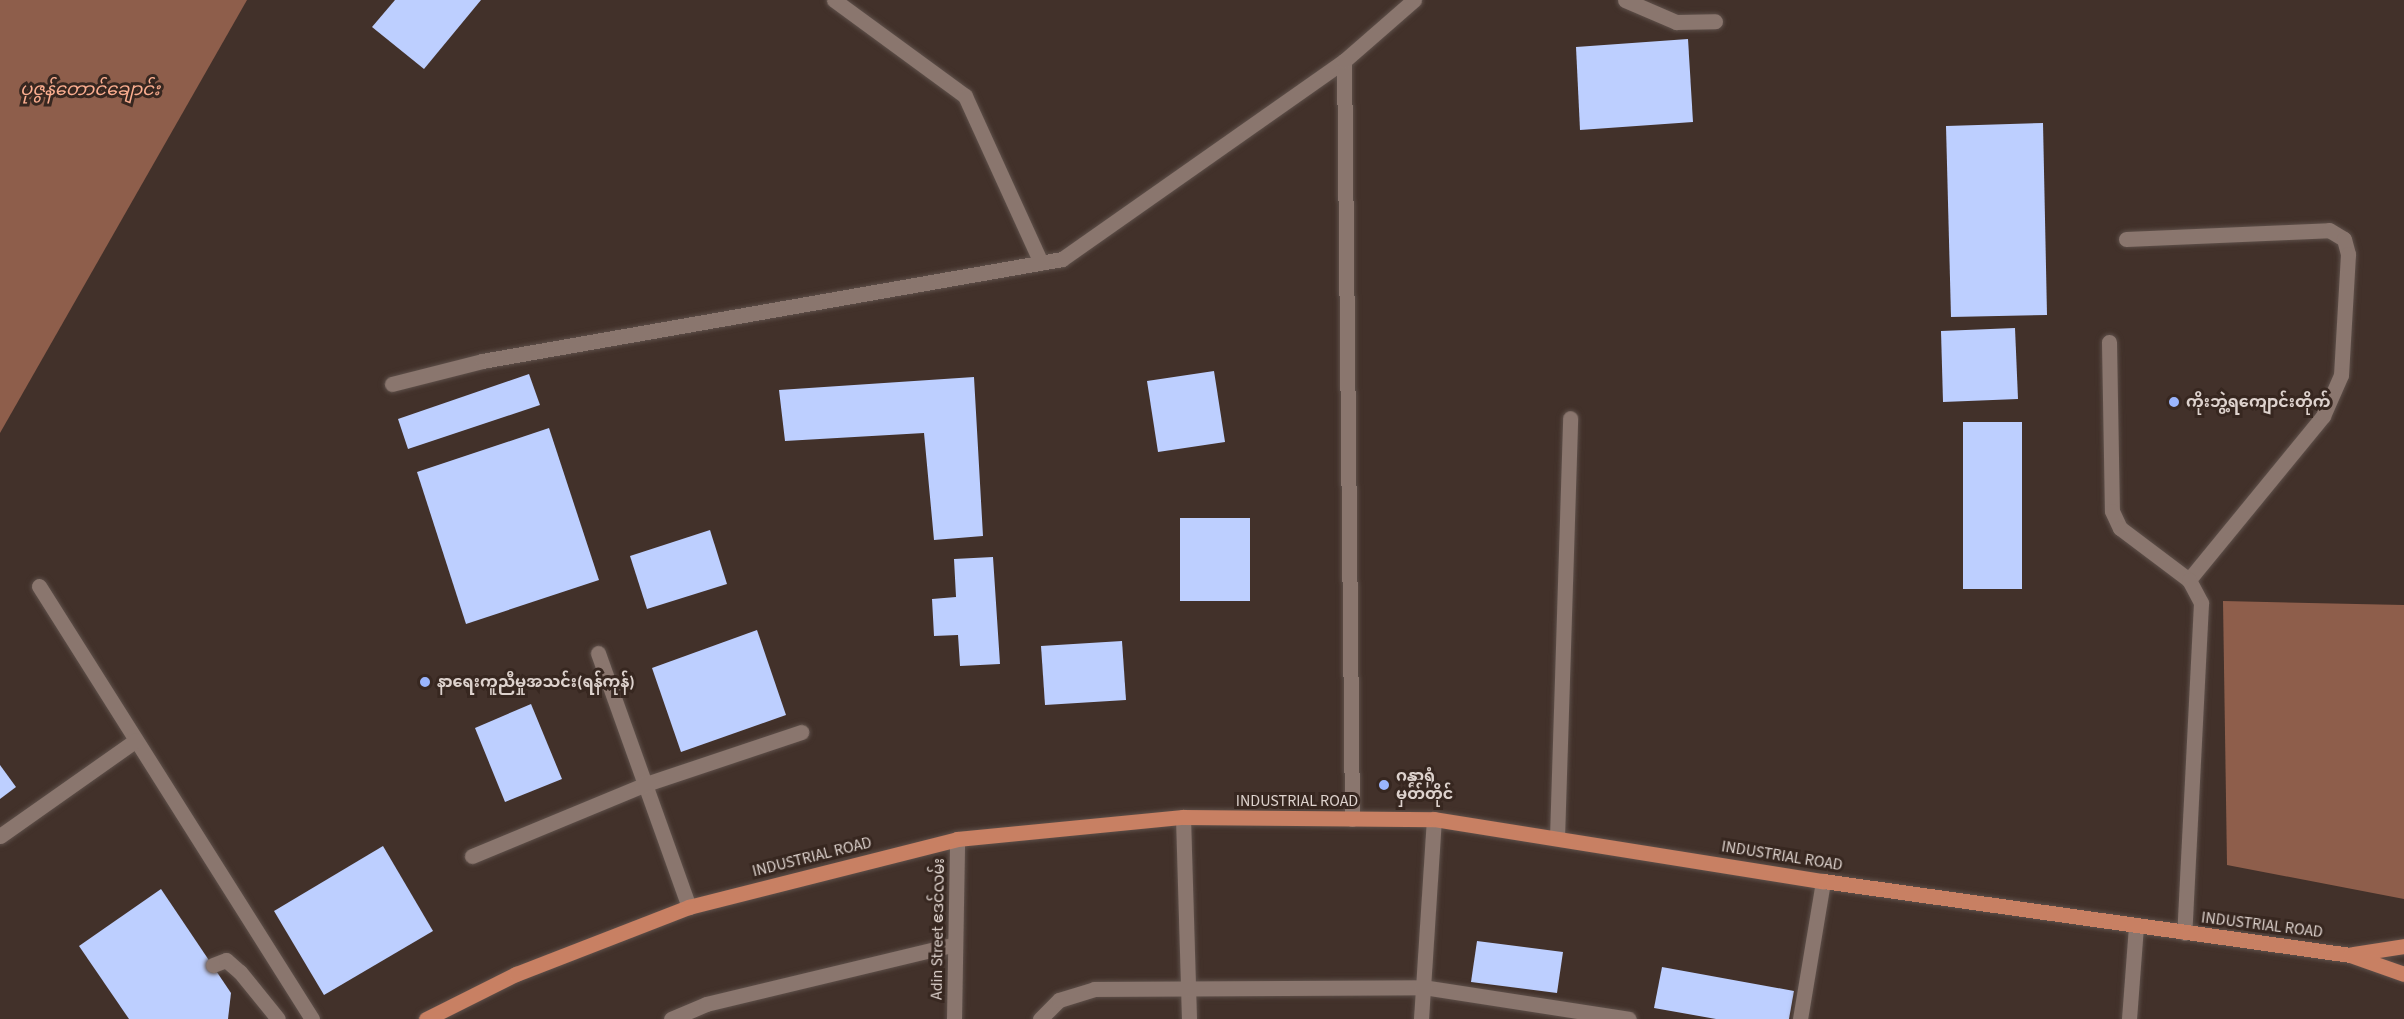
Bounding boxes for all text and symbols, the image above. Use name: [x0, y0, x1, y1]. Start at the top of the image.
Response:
water label: ပုဇွန်တောင်ချောင်း: [20, 79, 160, 101]
place label: ကိုးဘွဲ့ရကျောင်းတိုက်: [2186, 392, 2330, 412]
marker: ကိုးဘွဲ့ရကျောင်းတိုက်: [2167, 395, 2181, 409]
place label: နာရေးကူညီမှုအသင်း(ရန်ကုန်): [437, 672, 635, 692]
marker: နာရေးကူညီမှုအသင်း(ရန်ကုန်): [418, 675, 432, 689]
place label: ဂန္ဓာရုံ မှတ်တိုင်: [1396, 766, 1453, 804]
marker: ဂန္ဓာရုံ မှတ်တိုင်: [1377, 778, 1391, 792]
street label: INDUSTRIAL ROAD: [1236, 791, 1358, 811]
street label: INDUSTRIAL ROAD: [750, 833, 874, 881]
street label: INDUSTRIAL ROAD: [1720, 837, 1844, 875]
street label: Adin Street ဧဒင်လမ်း: [927, 858, 949, 1000]
street label: INDUSTRIAL ROAD: [2200, 908, 2324, 942]

